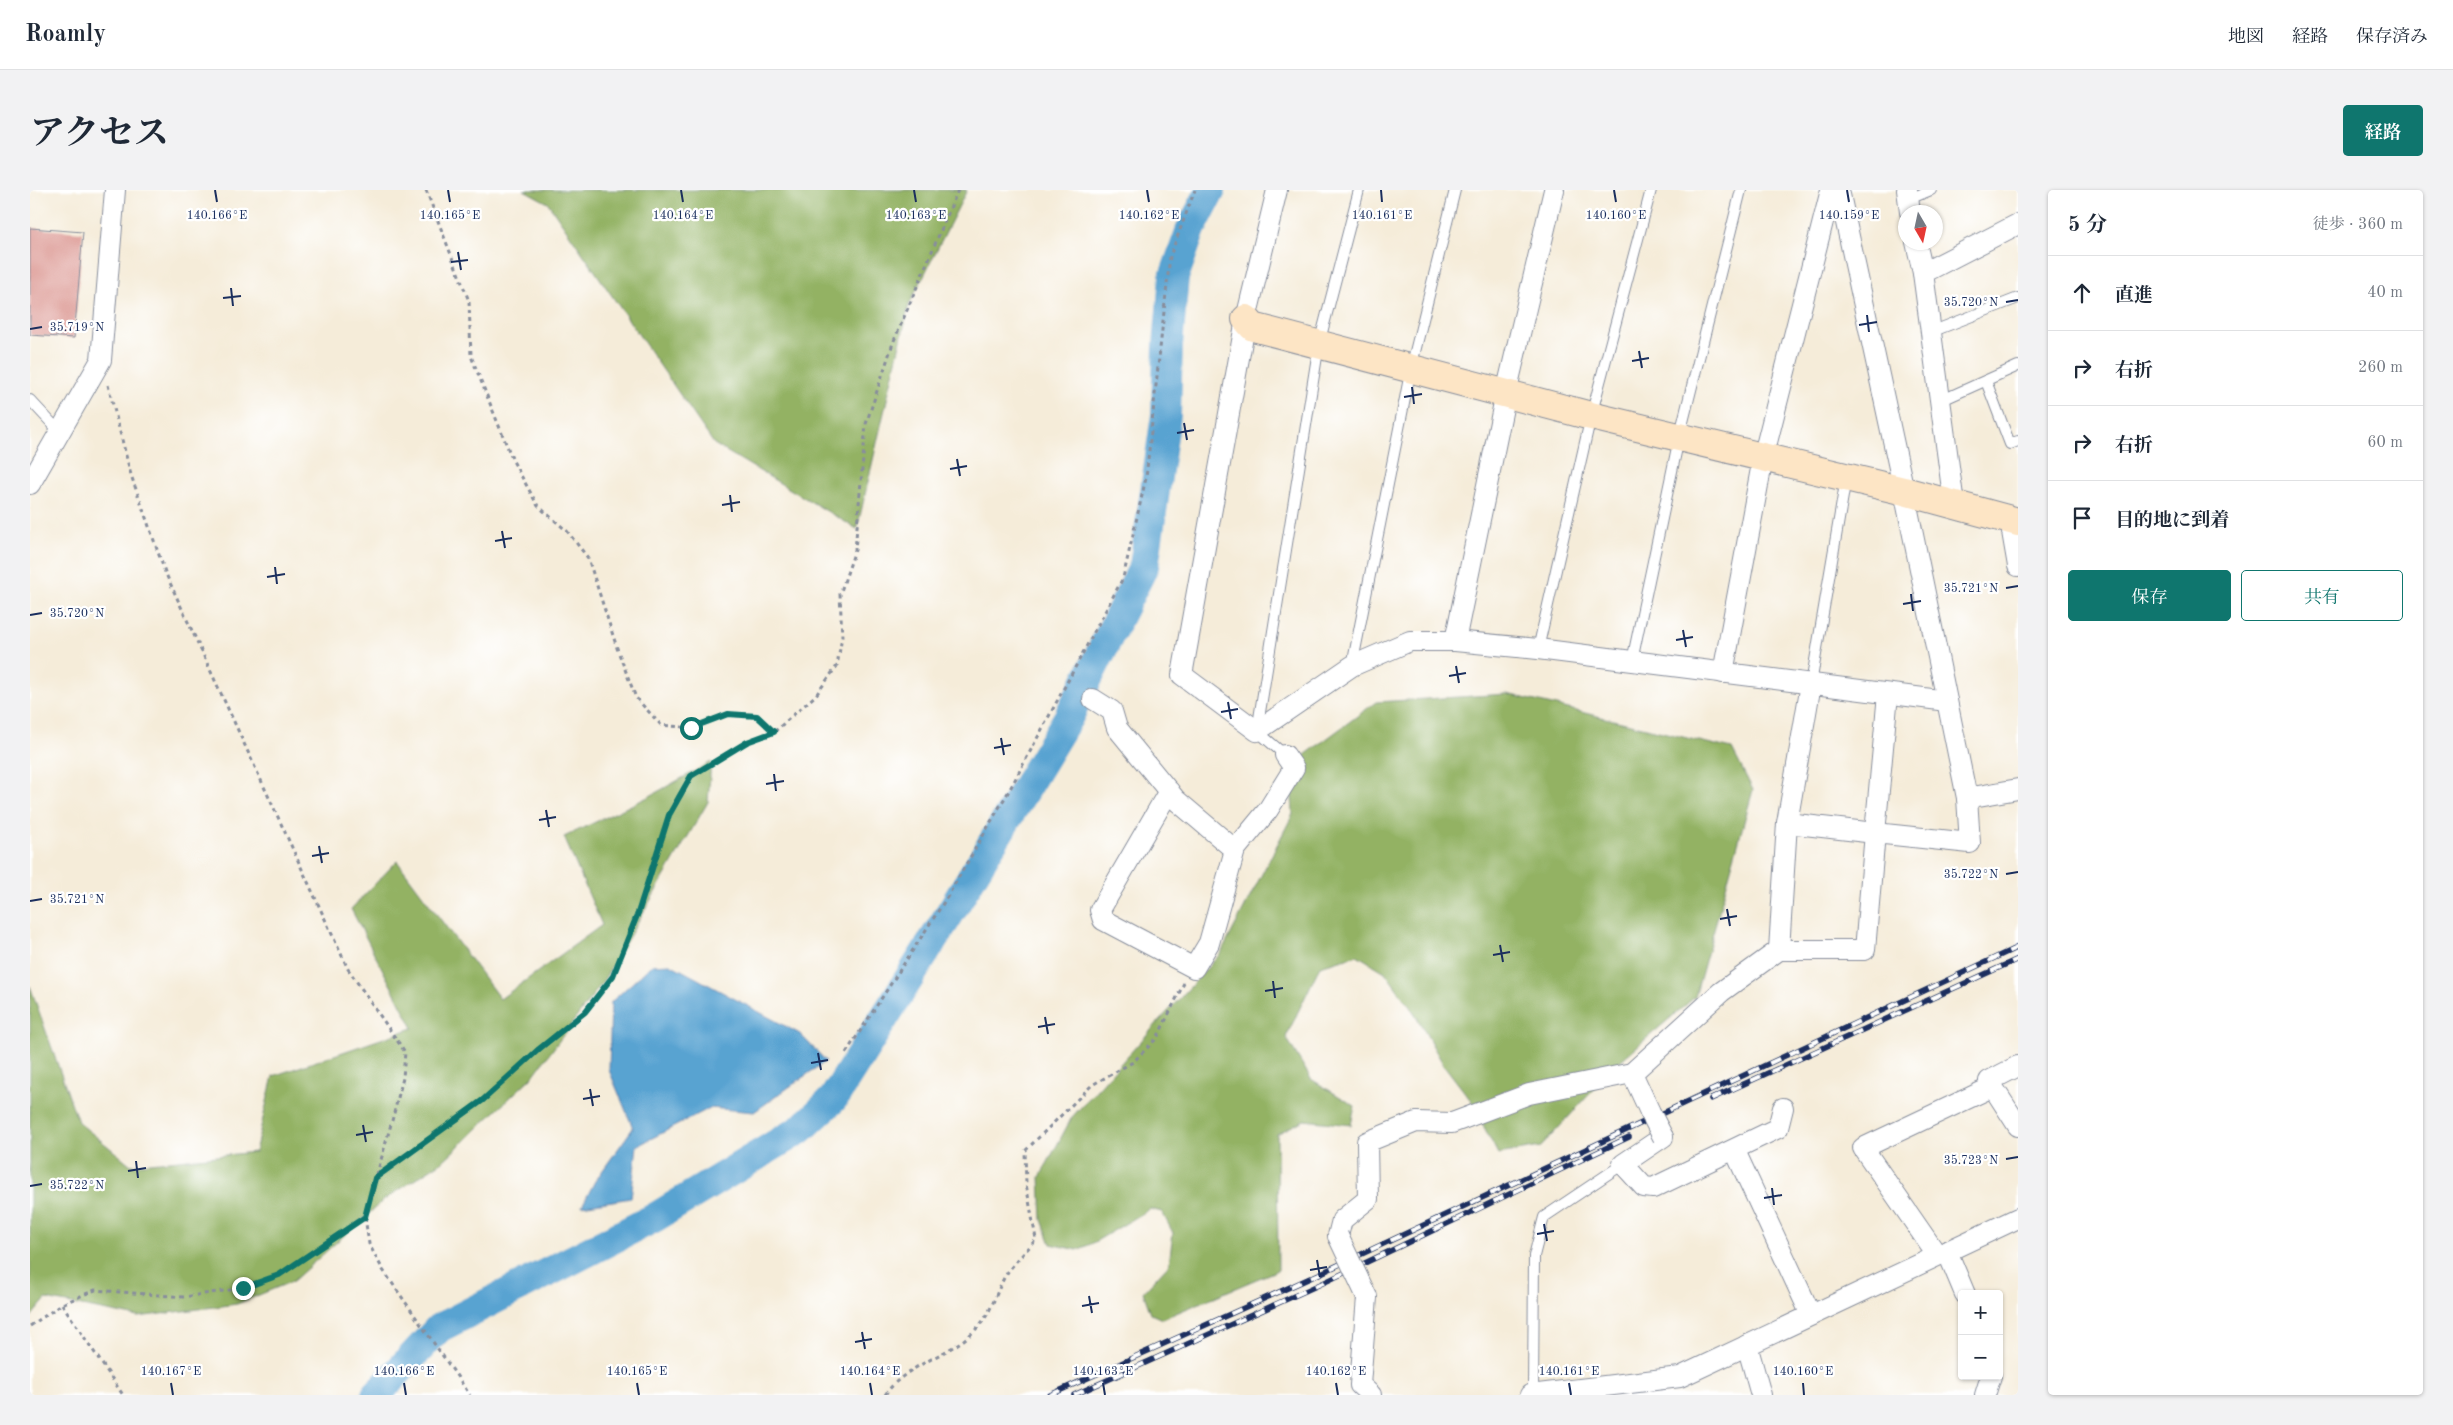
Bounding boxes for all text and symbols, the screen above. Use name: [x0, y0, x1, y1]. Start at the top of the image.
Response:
text: Roamly: [25, 23, 106, 47]
text: 地図: [2228, 28, 2264, 46]
text: 経路: [2292, 28, 2328, 46]
text: 保存済み: [2356, 28, 2428, 46]
button: 経路: [2343, 105, 2423, 156]
text: アクセス: [30, 117, 169, 152]
north arrow: [1898, 205, 1943, 250]
text: 140.165°E: [420, 209, 480, 222]
text: 140.159°E: [1819, 209, 1879, 222]
text: 140.166°E: [187, 210, 247, 222]
text: 140.164°E: [653, 210, 713, 222]
text: 140.163°E: [886, 210, 946, 222]
text: 140.162°E: [1119, 210, 1179, 222]
text: 140.161°E: [1352, 210, 1412, 222]
text: 140.160°E: [1586, 210, 1646, 222]
text: 5 分: [2068, 215, 2107, 236]
text: 徒歩 · 360 m: [2313, 217, 2403, 233]
icon: ahead: [2068, 279, 2096, 307]
text: 40 m: [2367, 285, 2403, 301]
text: 直進: [2115, 287, 2153, 306]
text: 35.720°N: [1944, 296, 1998, 309]
text: 35.719°N: [50, 321, 104, 334]
icon: right: [2068, 354, 2096, 382]
text: 260 m: [2358, 360, 2403, 376]
text: 右折: [2115, 362, 2153, 381]
icon: right: [2068, 429, 2096, 457]
text: 60 m: [2367, 435, 2403, 451]
text: 右折: [2115, 437, 2153, 456]
icon: arrive: [2068, 504, 2096, 532]
text: 目的地に到着: [2115, 512, 2229, 531]
button: 保存: [2068, 570, 2231, 621]
button: 共有: [2241, 570, 2403, 621]
text: 35.721°N: [1944, 582, 1998, 595]
text: 35.720°N: [50, 607, 104, 620]
route start: [680, 717, 703, 740]
text: 35.722°N: [1944, 868, 1998, 881]
text: 35.721°N: [50, 893, 104, 906]
text: 35.723°N: [1944, 1154, 1998, 1167]
text: 35.722°N: [50, 1179, 104, 1192]
route end: [232, 1277, 255, 1300]
map controls: [1958, 1290, 2003, 1380]
button: +: [1958, 1290, 2003, 1335]
button: −: [1958, 1335, 2003, 1380]
text: 140.165°E: [607, 1365, 667, 1378]
text: 140.167°E: [141, 1366, 201, 1378]
text: 140.166°E: [374, 1366, 434, 1378]
text: 140.164°E: [840, 1366, 900, 1378]
text: 140.163°E: [1073, 1366, 1133, 1378]
text: 140.162°E: [1306, 1366, 1366, 1378]
text: 140.161°E: [1539, 1366, 1599, 1378]
text: 140.160°E: [1773, 1366, 1833, 1378]

